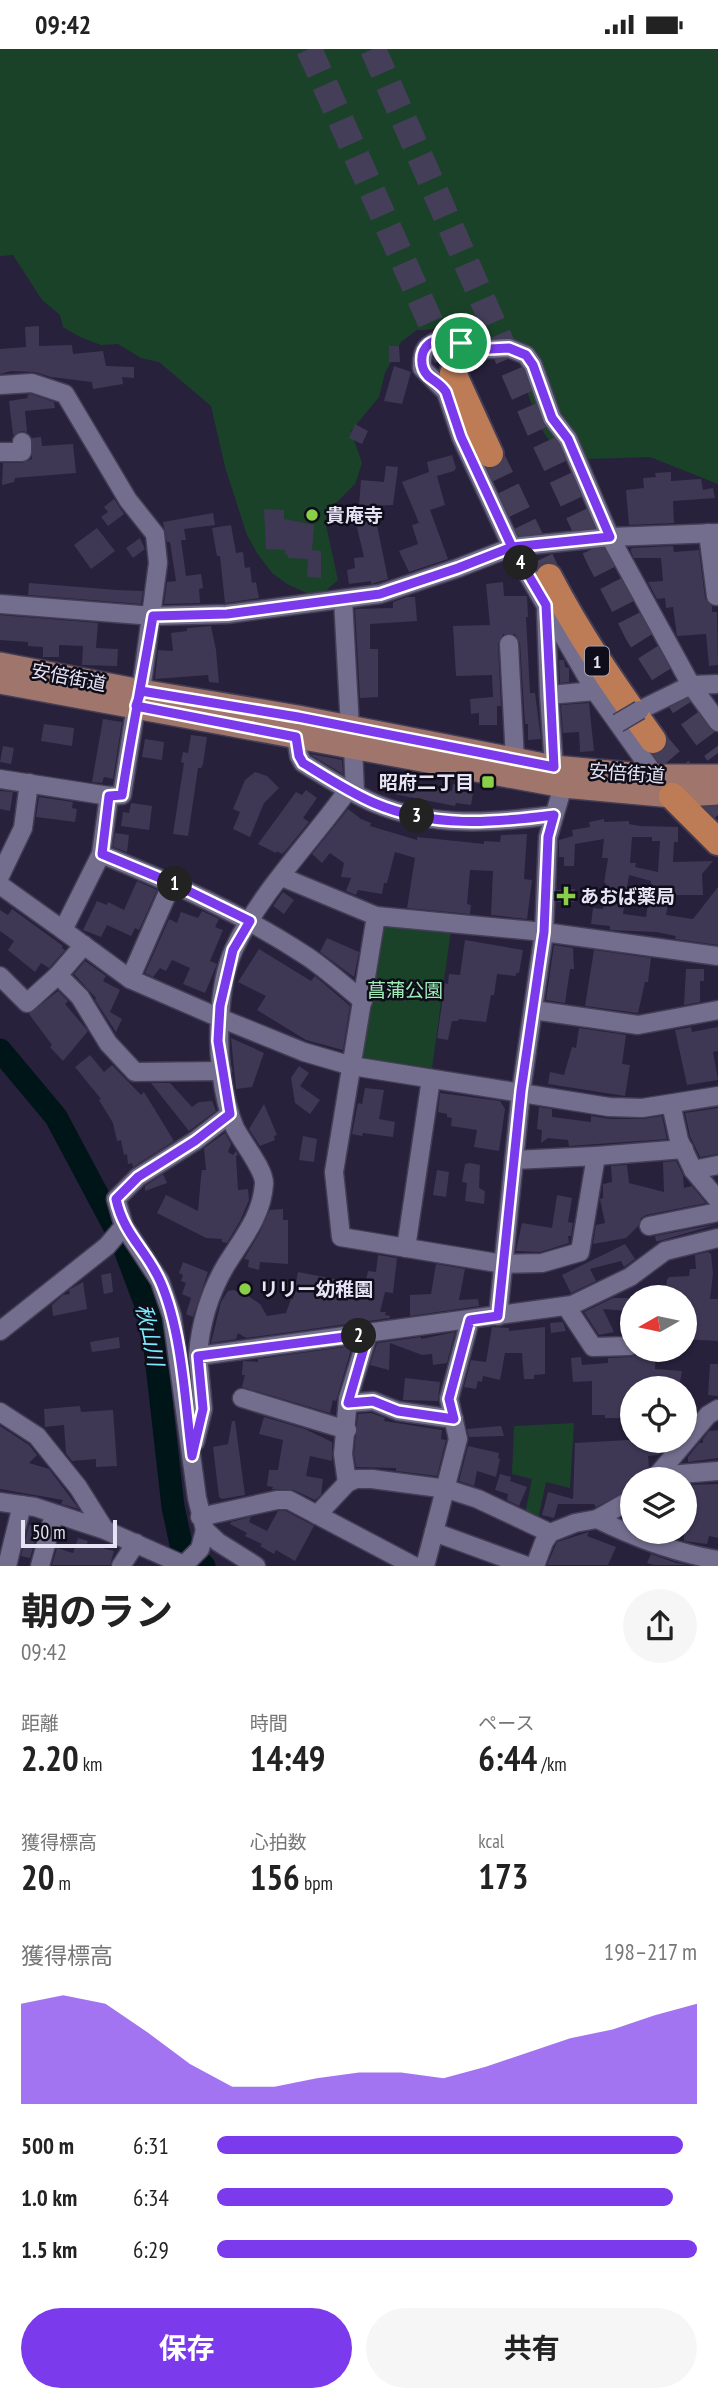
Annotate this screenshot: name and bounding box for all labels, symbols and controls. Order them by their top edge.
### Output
text: 09:42 [35,8,91,41]
pin [431,313,491,373]
icon: arrive [442,324,480,362]
place label: 貴庵寺 [326,503,383,527]
marker: 貴庵寺 [304,507,320,523]
pin: 4 [504,545,538,581]
text: 4 [516,550,525,574]
road number: 1 [585,647,609,675]
street label: 安倍街道 [29,658,109,696]
street label: 安倍街道 [588,758,666,788]
place label: 昭府二丁目 [379,770,474,794]
marker: 昭府二丁目 [480,774,496,790]
pin: 3 [400,799,434,833]
text: 3 [412,803,421,827]
pin: 1 [158,867,192,901]
text: 1 [170,871,179,895]
place label: あおば薬局 [580,884,675,908]
marker: あおば薬局 [558,888,574,904]
park label: 菖蒲公園 [367,978,443,1002]
place label: リリー幼稚園 [259,1277,373,1301]
marker: リリー幼稚園 [237,1281,253,1297]
north arrow [620,1285,696,1361]
map controls [620,1285,697,1544]
water label: 秋山川 [130,1301,170,1371]
pin: 2 [342,1319,376,1353]
text: 2 [354,1323,363,1347]
button: locate [620,1376,697,1453]
button: layers [620,1467,697,1544]
scale bar [21,1517,117,1548]
text: 50 m [32,1520,66,1544]
text: 朝のラン [21,1586,173,1635]
button: share [623,1589,697,1663]
text: 09:42 [21,1637,67,1666]
text: 距離 [21,1711,59,1735]
text: 時間 [250,1711,288,1735]
text: ペース [478,1711,534,1735]
text: 2.20 [21,1735,79,1781]
text: 14:49 [250,1735,325,1781]
text: 6:44 [478,1735,537,1781]
text: km [79,1752,102,1776]
text: /km [537,1752,567,1776]
text: kcal [478,1829,504,1853]
text: 獲得標高 [21,1830,97,1854]
text: 心拍数 [250,1830,307,1854]
text: 173 [478,1853,529,1899]
text: 20 [21,1854,54,1900]
text: 156 [250,1854,300,1900]
text: m [54,1871,71,1895]
text: bpm [300,1871,333,1895]
text: 198–217 m [604,1937,697,1966]
text: 獲得標高 [21,1941,113,1970]
text: 500 m [21,2131,74,2160]
text: 6:31 [133,2131,169,2160]
text: 1.0 km [21,2183,77,2212]
text: 6:34 [133,2183,169,2212]
text: 1.5 km [21,2235,77,2264]
text: 6:29 [133,2235,169,2264]
button: 保存 [21,2308,352,2388]
button: 共有 [366,2308,697,2388]

